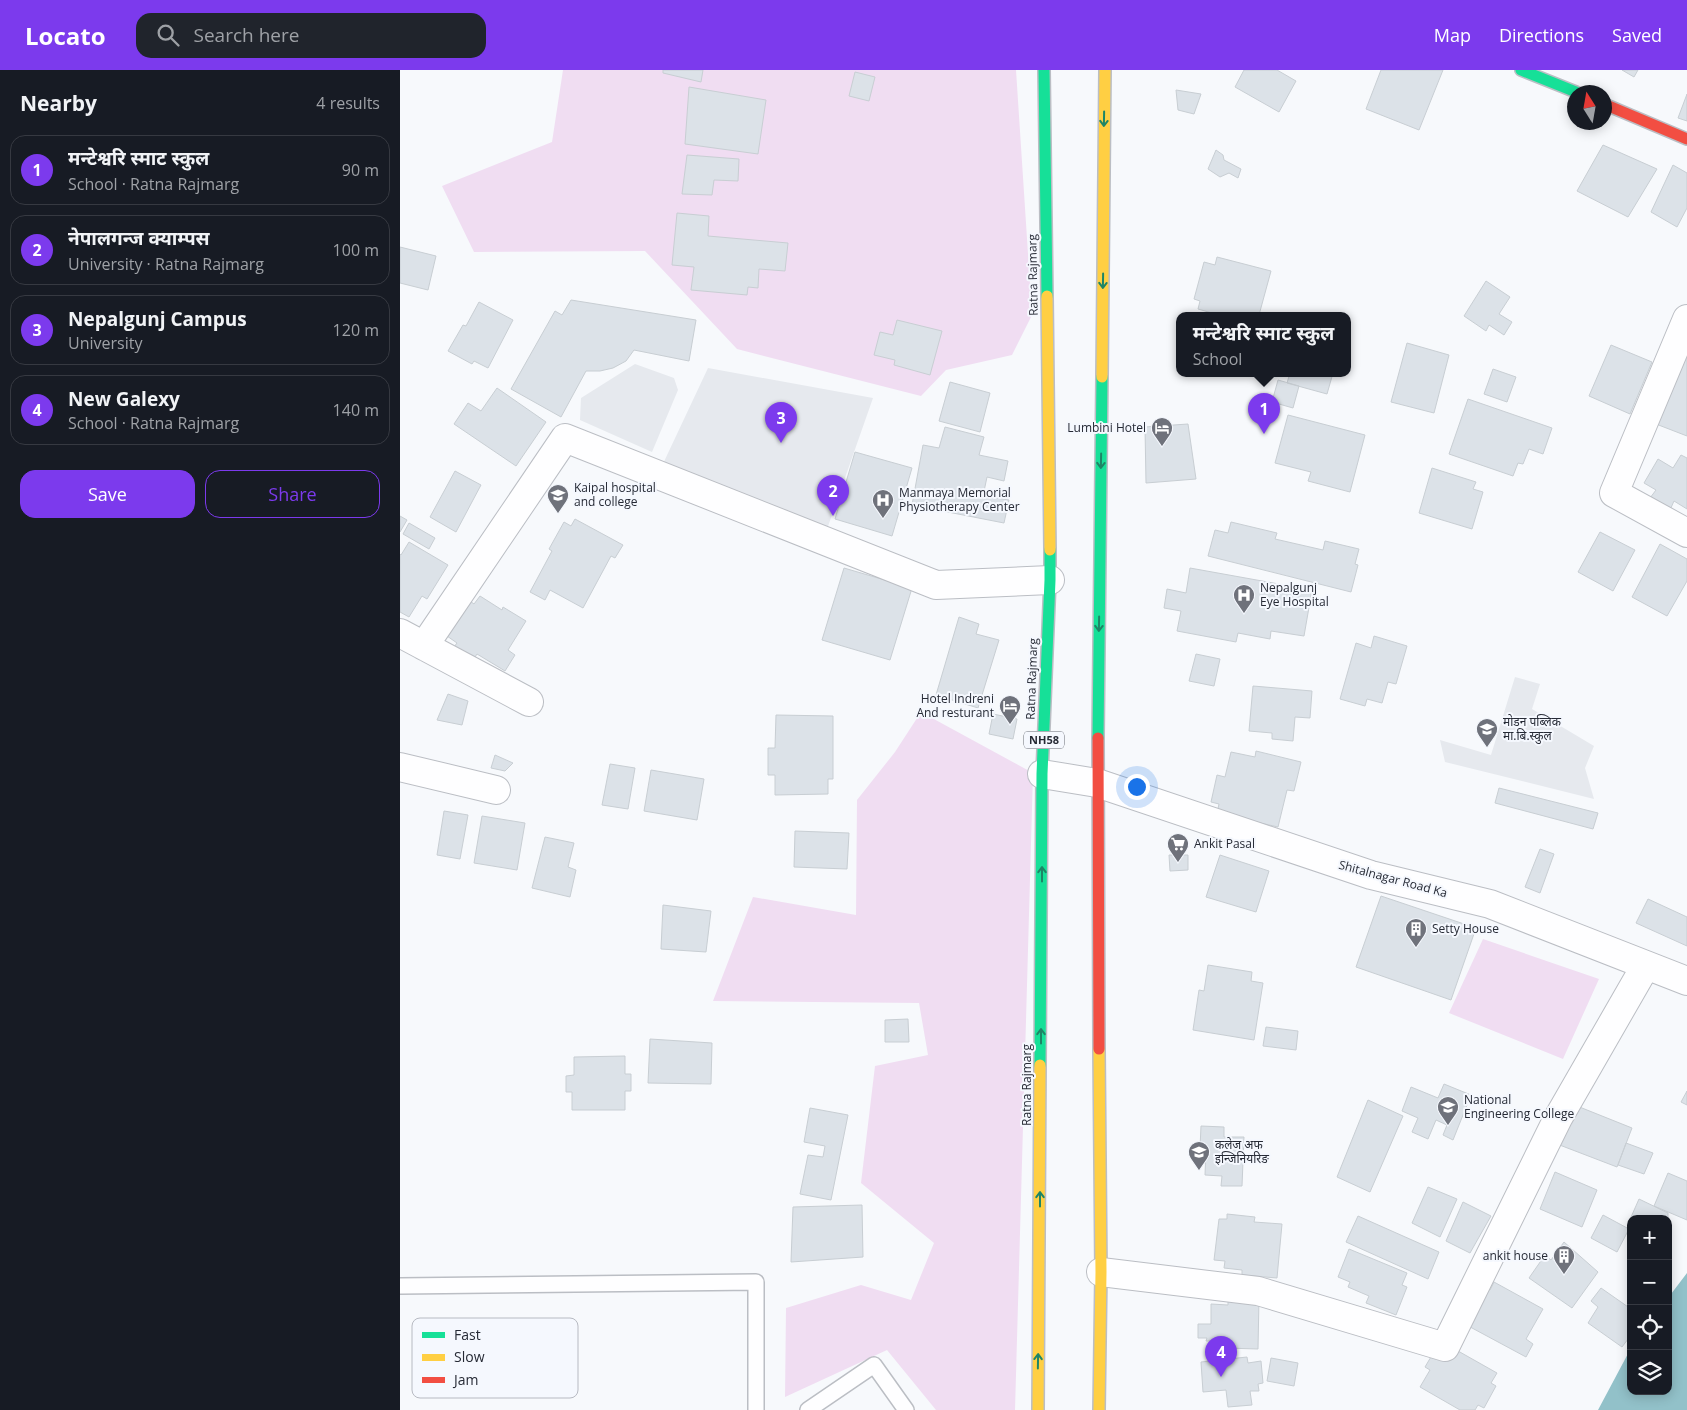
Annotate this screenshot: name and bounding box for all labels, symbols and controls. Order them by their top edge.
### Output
search box [136,13,486,58]
text: Locato [25,19,106,52]
icon: search [154,21,182,49]
text: Search here [194,22,299,48]
text: Map [1434,23,1471,47]
text: Directions [1499,23,1584,47]
text: Saved [1612,23,1662,47]
north arrow [1567,85,1612,130]
text: Nearby [20,89,97,117]
text: 4 results [316,92,380,114]
one-way arrow [1099,110,1109,126]
text: मन्टेश्वरि स्माट स्कुल [68,145,209,171]
text: 1 [32,159,42,181]
text: 90 m [342,159,379,181]
text: School · Ratna Rajmarg [68,173,239,195]
text: नेपालगन्ज क्याम्पस [68,225,210,251]
street label: Ratna Rajmarg [1023,233,1042,316]
text: 2 [32,239,42,261]
text: 100 m [333,239,379,261]
text: University · Ratna Rajmarg [68,253,264,275]
one-way arrow [1098,273,1107,289]
text: Nepalgunj Campus [68,306,247,332]
popup [1176,312,1351,377]
text: 3 [32,319,42,341]
text: 120 m [333,319,379,341]
text: मन्टेश्वरि स्माट स्कुल [1193,320,1334,346]
text: University [68,332,142,354]
text: School [1193,348,1242,370]
text: New Galexy [68,386,180,412]
pin: 1 [1248,393,1280,434]
text: 4 [32,399,42,421]
text: 140 m [333,399,379,421]
pin: 3 [765,402,797,443]
text: School · Ratna Rajmarg [68,412,239,434]
hotel icon: Lumbini Hotel [1150,416,1174,447]
place label: Lumbini Hotel [1067,419,1146,436]
one-way arrow [1096,452,1106,469]
button: Save [20,470,195,518]
button: Share [205,470,380,518]
pin: 2 [817,475,849,516]
place label: Kaipal hospital and college [574,479,656,510]
school or university icon: Kaipal hospital and college [546,483,570,514]
place label: Manmaya Memorial Physiotherapy Center [899,484,1020,515]
hospital icon: Manmaya Memorial Physiotherapy Center [871,488,895,519]
place label: Nepalgunj Eye Hospital [1260,579,1329,610]
hospital icon: Nepalgunj Eye Hospital [1232,583,1256,614]
one-way arrow [1094,615,1104,631]
street label: Ratna Rajmarg [1022,637,1041,720]
place label: Hotel Indreni And resturant [916,690,994,721]
hotel icon: Hotel Indreni And resturant [998,694,1022,725]
place label: माेडन पब्लिक मा.बि.स्कुल [1503,713,1562,744]
school or university icon: माेडन पब्लिक मा.बि.स्कुल [1475,717,1499,748]
road number: NH58 [1024,732,1064,748]
your location [1124,774,1150,800]
supermarket icon: Ankit Pasal [1166,832,1190,863]
place label: Ankit Pasal [1194,835,1255,852]
street label: Shitalnagar Road Ka [1337,856,1449,901]
one-way arrow [1037,866,1047,882]
building icon: Setty House [1404,917,1428,948]
place label: Setty House [1432,920,1499,937]
one-way arrow [1036,1029,1046,1045]
street label: Ratna Rajmarg [1018,1044,1035,1126]
place label: National Engineering College [1464,1091,1574,1122]
school or university icon: National Engineering College [1436,1095,1460,1126]
place label: कलेज अफ इन्जिनियरिङ [1215,1136,1269,1167]
school or university icon: कलेज अफ इन्जिनियरिङ [1187,1140,1211,1171]
one-way arrow [1035,1191,1045,1208]
map controls [1627,1215,1672,1395]
button: + [1627,1215,1672,1260]
building icon: ankit house [1552,1244,1576,1275]
place label: ankit house [1483,1247,1548,1264]
button: − [1627,1260,1672,1305]
button: locate [1627,1305,1672,1350]
legend [412,1318,578,1398]
text: Fast [454,1325,481,1344]
pin: 4 [1205,1336,1237,1377]
text: Slow [454,1347,485,1366]
button: layers [1627,1350,1672,1395]
one-way arrow [1034,1354,1043,1370]
text: Jam [452,1370,479,1389]

